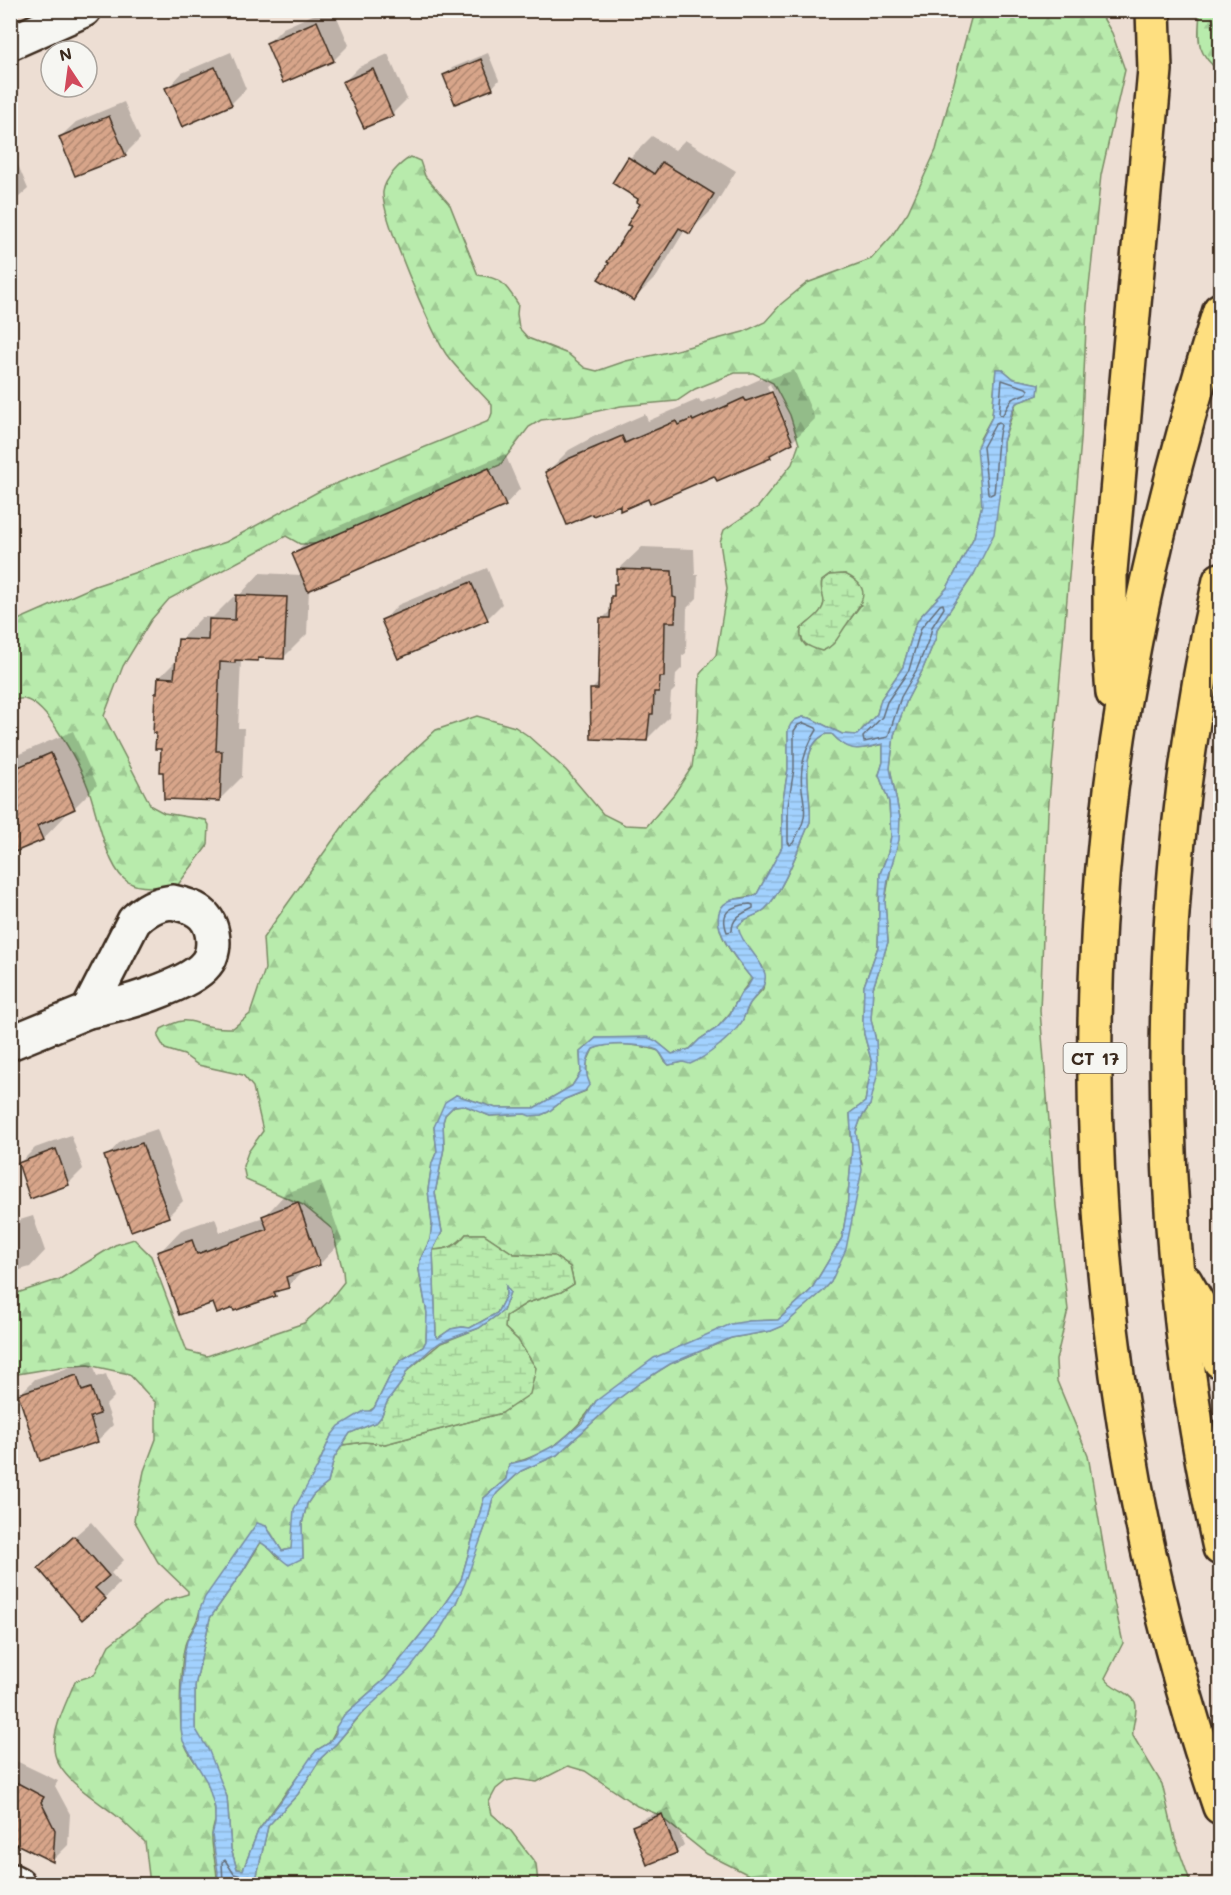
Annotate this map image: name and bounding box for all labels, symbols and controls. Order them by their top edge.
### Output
north arrow [39,39,99,99]
text: N [57,42,74,65]
road number: CT 17 [1064,1043,1126,1073]

